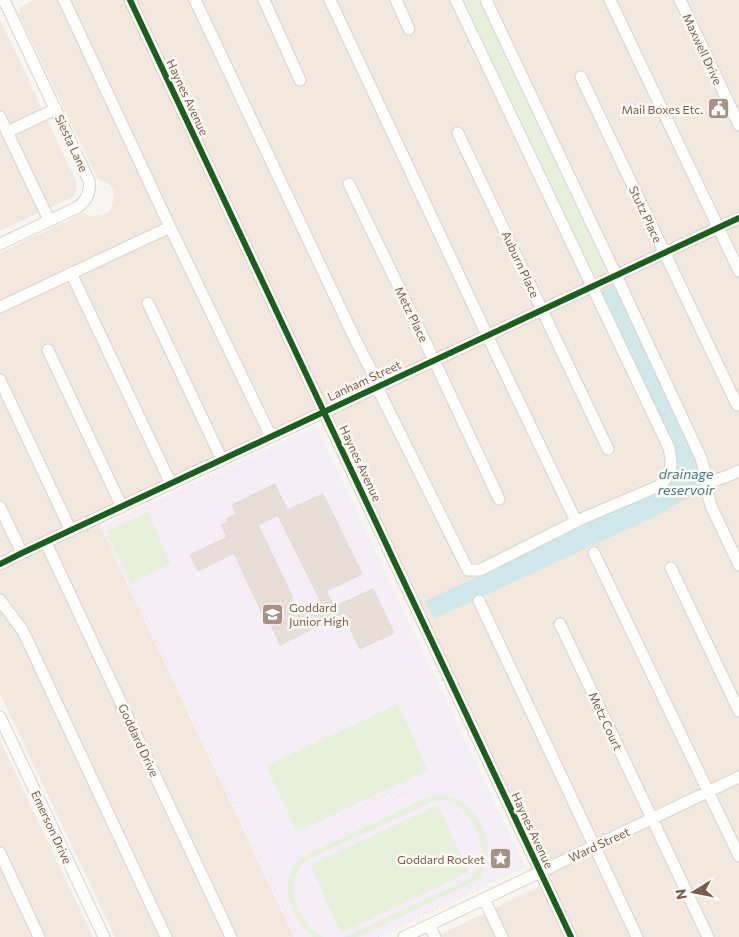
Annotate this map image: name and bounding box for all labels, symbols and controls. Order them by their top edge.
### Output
street label: Maxwell Drive [680,11,726,87]
street label: Haynes Avenue [164,57,212,137]
public building icon: Mail Boxes Etc. [707,97,731,121]
place label: Mail Boxes Etc. [621,102,703,116]
street label: Siesta Lane [53,112,91,174]
street label: Stutz Place [627,183,665,245]
street label: Auburn Place [499,229,543,299]
street label: Metz Place [393,284,431,344]
street label: Lanham Street [325,357,403,403]
street label: Haynes Avenue [337,423,385,503]
water label: drainage reservoir [658,465,715,498]
place label: Goddard Junior High [289,600,349,629]
school or university icon: Goddard Junior High [261,602,285,626]
street label: Metz Court [586,690,626,752]
street label: Goddard Drive [116,701,162,779]
street label: Emerson Drive [29,788,75,866]
street label: Haynes Avenue [509,790,557,870]
street label: Ward Street [566,824,632,864]
place icon: Goddard Rocket [489,847,513,871]
place label: Goddard Rocket [397,852,485,866]
north arrow [669,867,719,917]
text: N [671,888,690,901]

